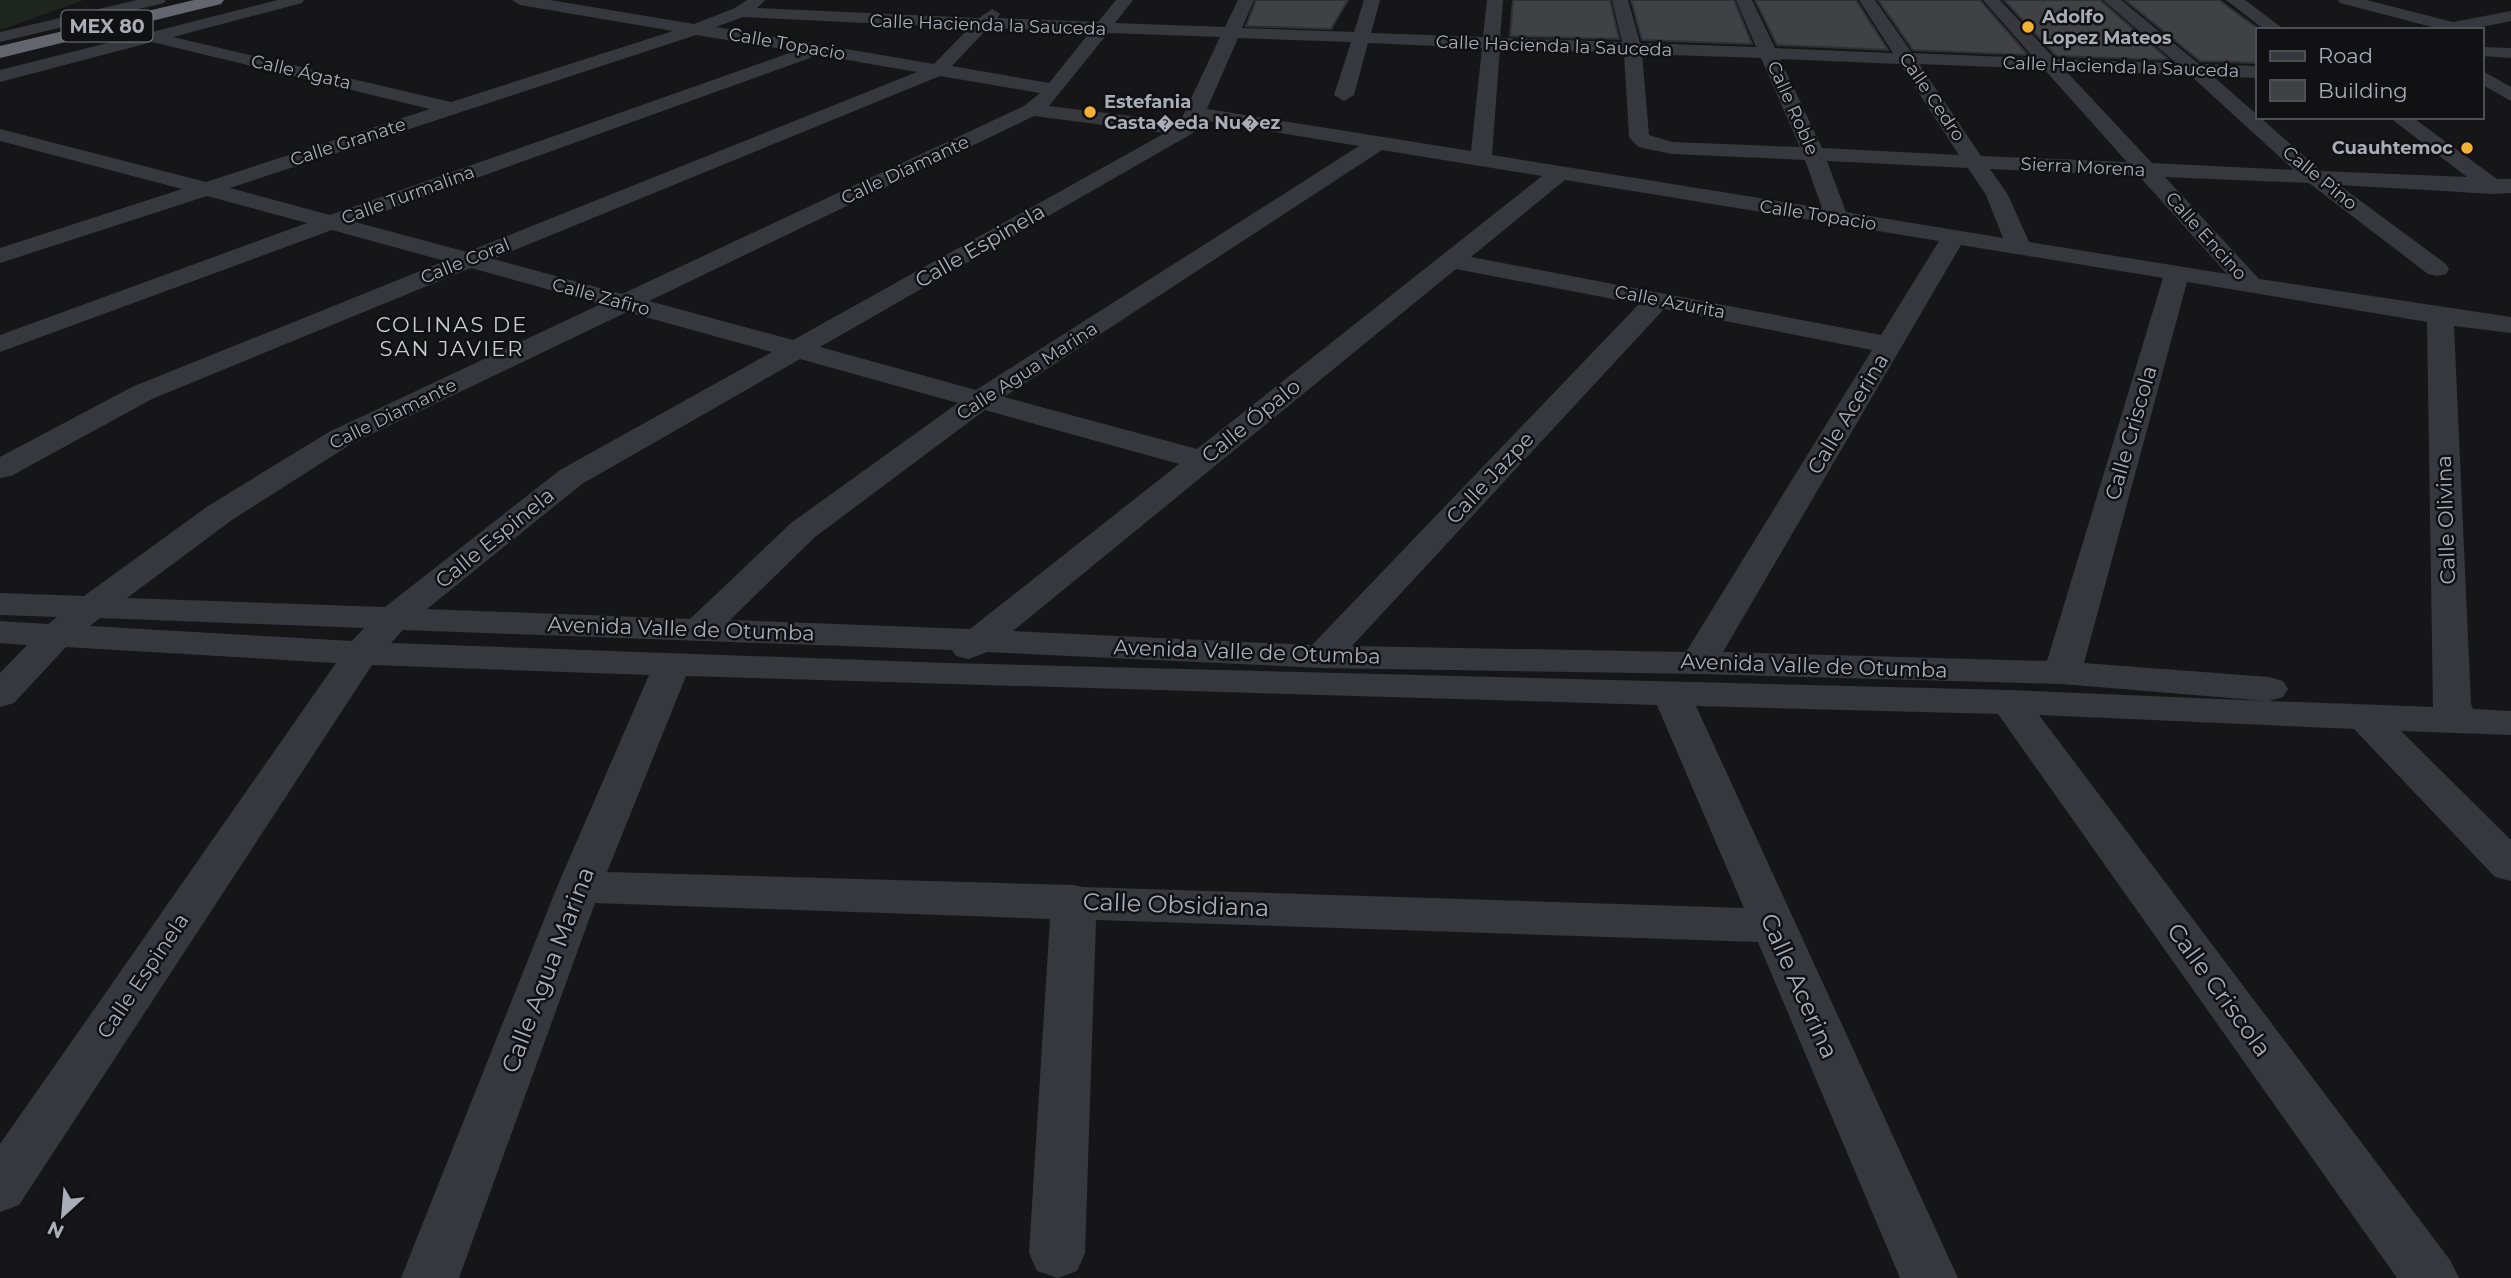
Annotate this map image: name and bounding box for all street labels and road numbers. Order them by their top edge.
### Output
road number: MEX 80 [62,10,152,42]
street label: Calle Hacienda la Sauceda [869,10,1107,40]
street label: Calle Topacio [727,23,847,65]
street label: Calle Hacienda la Sauceda [1435,31,1673,61]
street label: Calle Cedro [1894,48,1970,146]
street label: Calle Ágata [249,50,353,94]
street label: Calle Hacienda la Sauceda [2002,52,2240,82]
street label: Calle Roble [1762,58,1824,159]
street label: Calle Granate [287,113,409,171]
street label: Calle Diamante [838,131,973,209]
street label: Calle Pino [2278,141,2362,215]
street label: Sierra Morena [2020,153,2146,181]
street label: Calle Turmalina [338,161,478,229]
street label: Calle Encino [2161,187,2251,285]
street label: Calle Topacio [1758,195,1878,235]
street label: Calle Espinela [910,198,1049,293]
street label: Calle Coral [417,233,513,289]
street label: Calle Zafiro [550,273,652,321]
street label: Calle Azurita [1613,281,1727,323]
street label: Calle Agua Marina [952,317,1102,425]
street label: Calle Acerina [1802,349,1893,479]
street label: Calle Criscola [2099,363,2162,503]
street label: Calle Ópalo [1196,373,1305,468]
street label: Calle Diamante [326,374,460,454]
street label: Calle Jazpe [1441,426,1539,529]
street label: Calle Olivina [2431,455,2460,585]
street label: Calle Espinela [430,482,559,593]
street label: Avenida Valle de Otumba [547,611,815,646]
street label: Avenida Valle de Otumba [1113,634,1381,669]
street label: Avenida Valle de Otumba [1680,648,1948,683]
street label: Calle Agua Marina [495,863,600,1077]
street label: Calle Obsidiana [1082,887,1270,922]
street label: Calle Espinela [92,908,194,1043]
street label: Calle Acerina [1755,909,1844,1063]
street label: Calle Criscola [2161,917,2278,1062]

